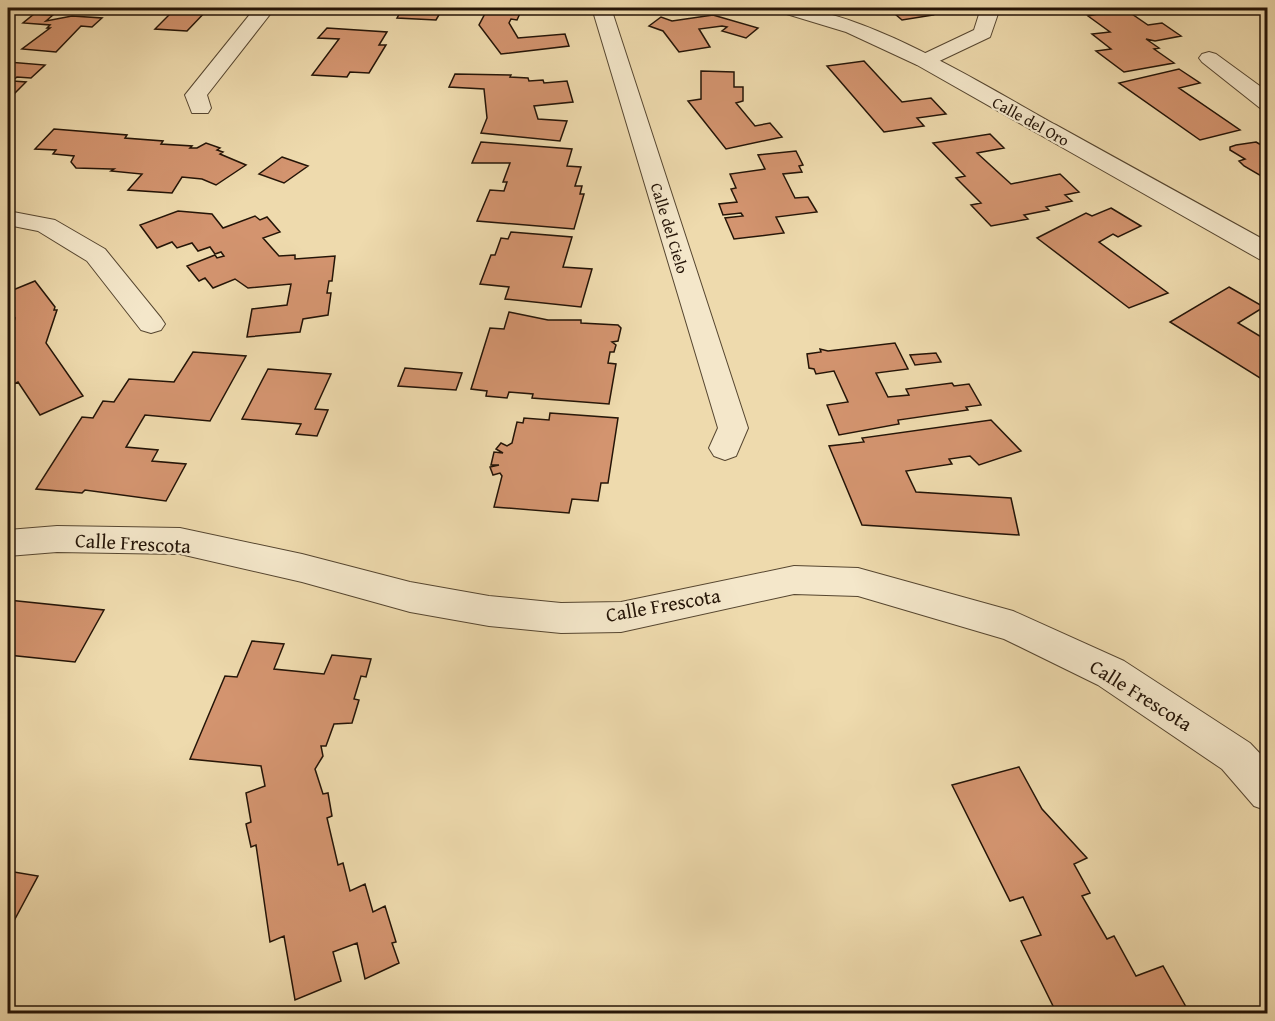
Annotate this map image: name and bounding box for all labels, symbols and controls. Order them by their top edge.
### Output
street label: Calle del Oro [988,90,1074,152]
street label: Calle del Cielo [645,180,695,276]
street label: Calle Frescota [74,525,192,560]
street label: Calle Frescota [603,580,723,629]
street label: Calle Frescota [1084,652,1199,738]

